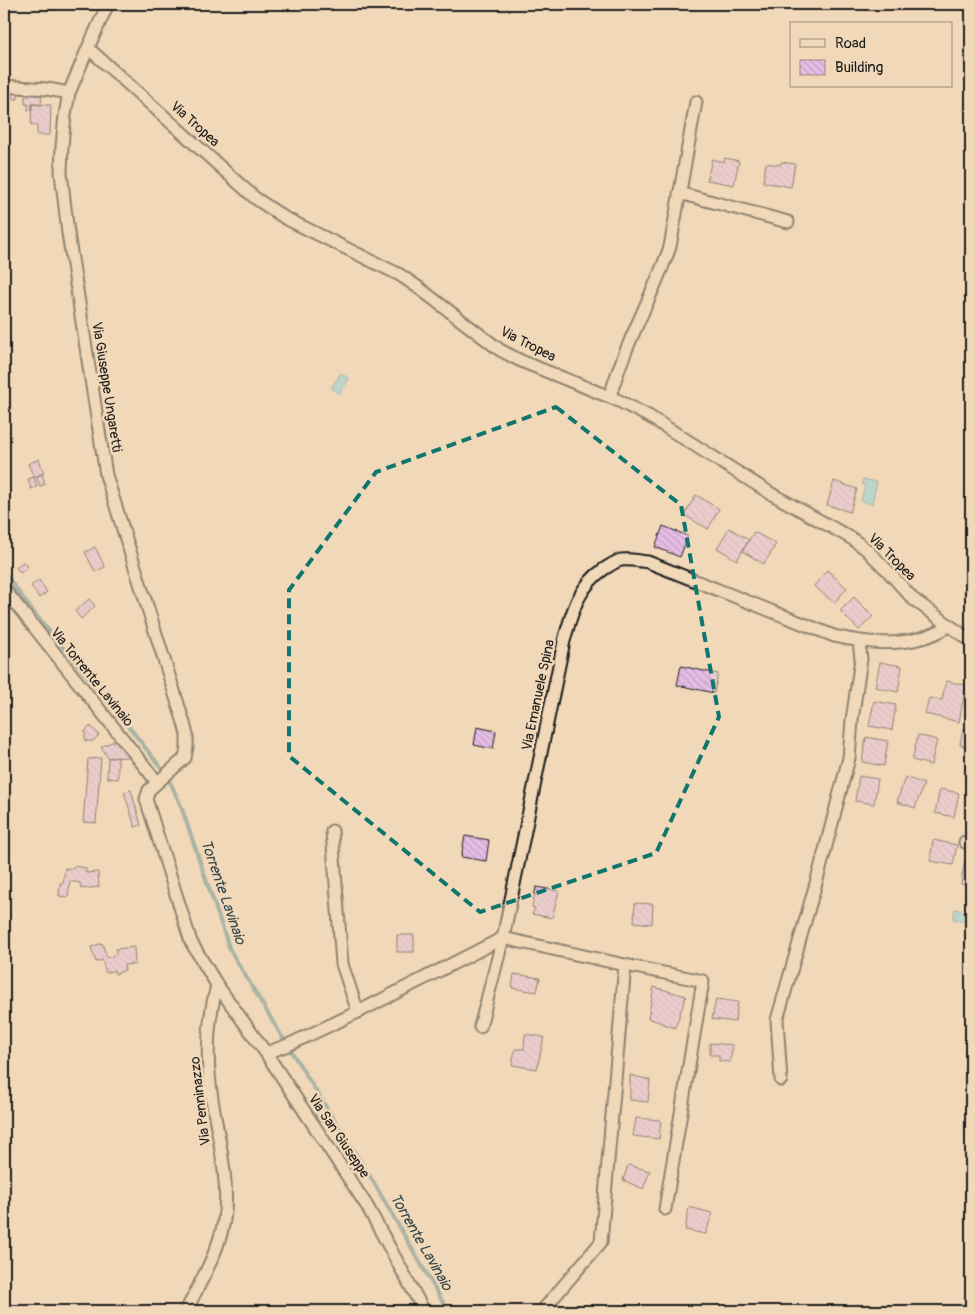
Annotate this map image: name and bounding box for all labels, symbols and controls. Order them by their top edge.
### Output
legend [790,22,952,88]
text: Road [835,34,866,53]
text: Building [835,58,883,77]
street label: Via Tropea [167,98,223,150]
street label: Via Giuseppe Ungaretti [88,321,126,454]
street label: Via Tropea [497,323,559,365]
street label: Via Tropea [865,530,919,584]
street label: Via Torrente Lavinaio [47,624,137,730]
street label: Via Emanuele Spina [518,638,558,752]
water label: Torrente Lavinaio [196,837,250,948]
street label: Via Penninazzo [186,1055,214,1146]
street label: Via San Giuseppe [305,1091,373,1181]
water label: Torrente Lavinaio [385,1190,457,1295]

